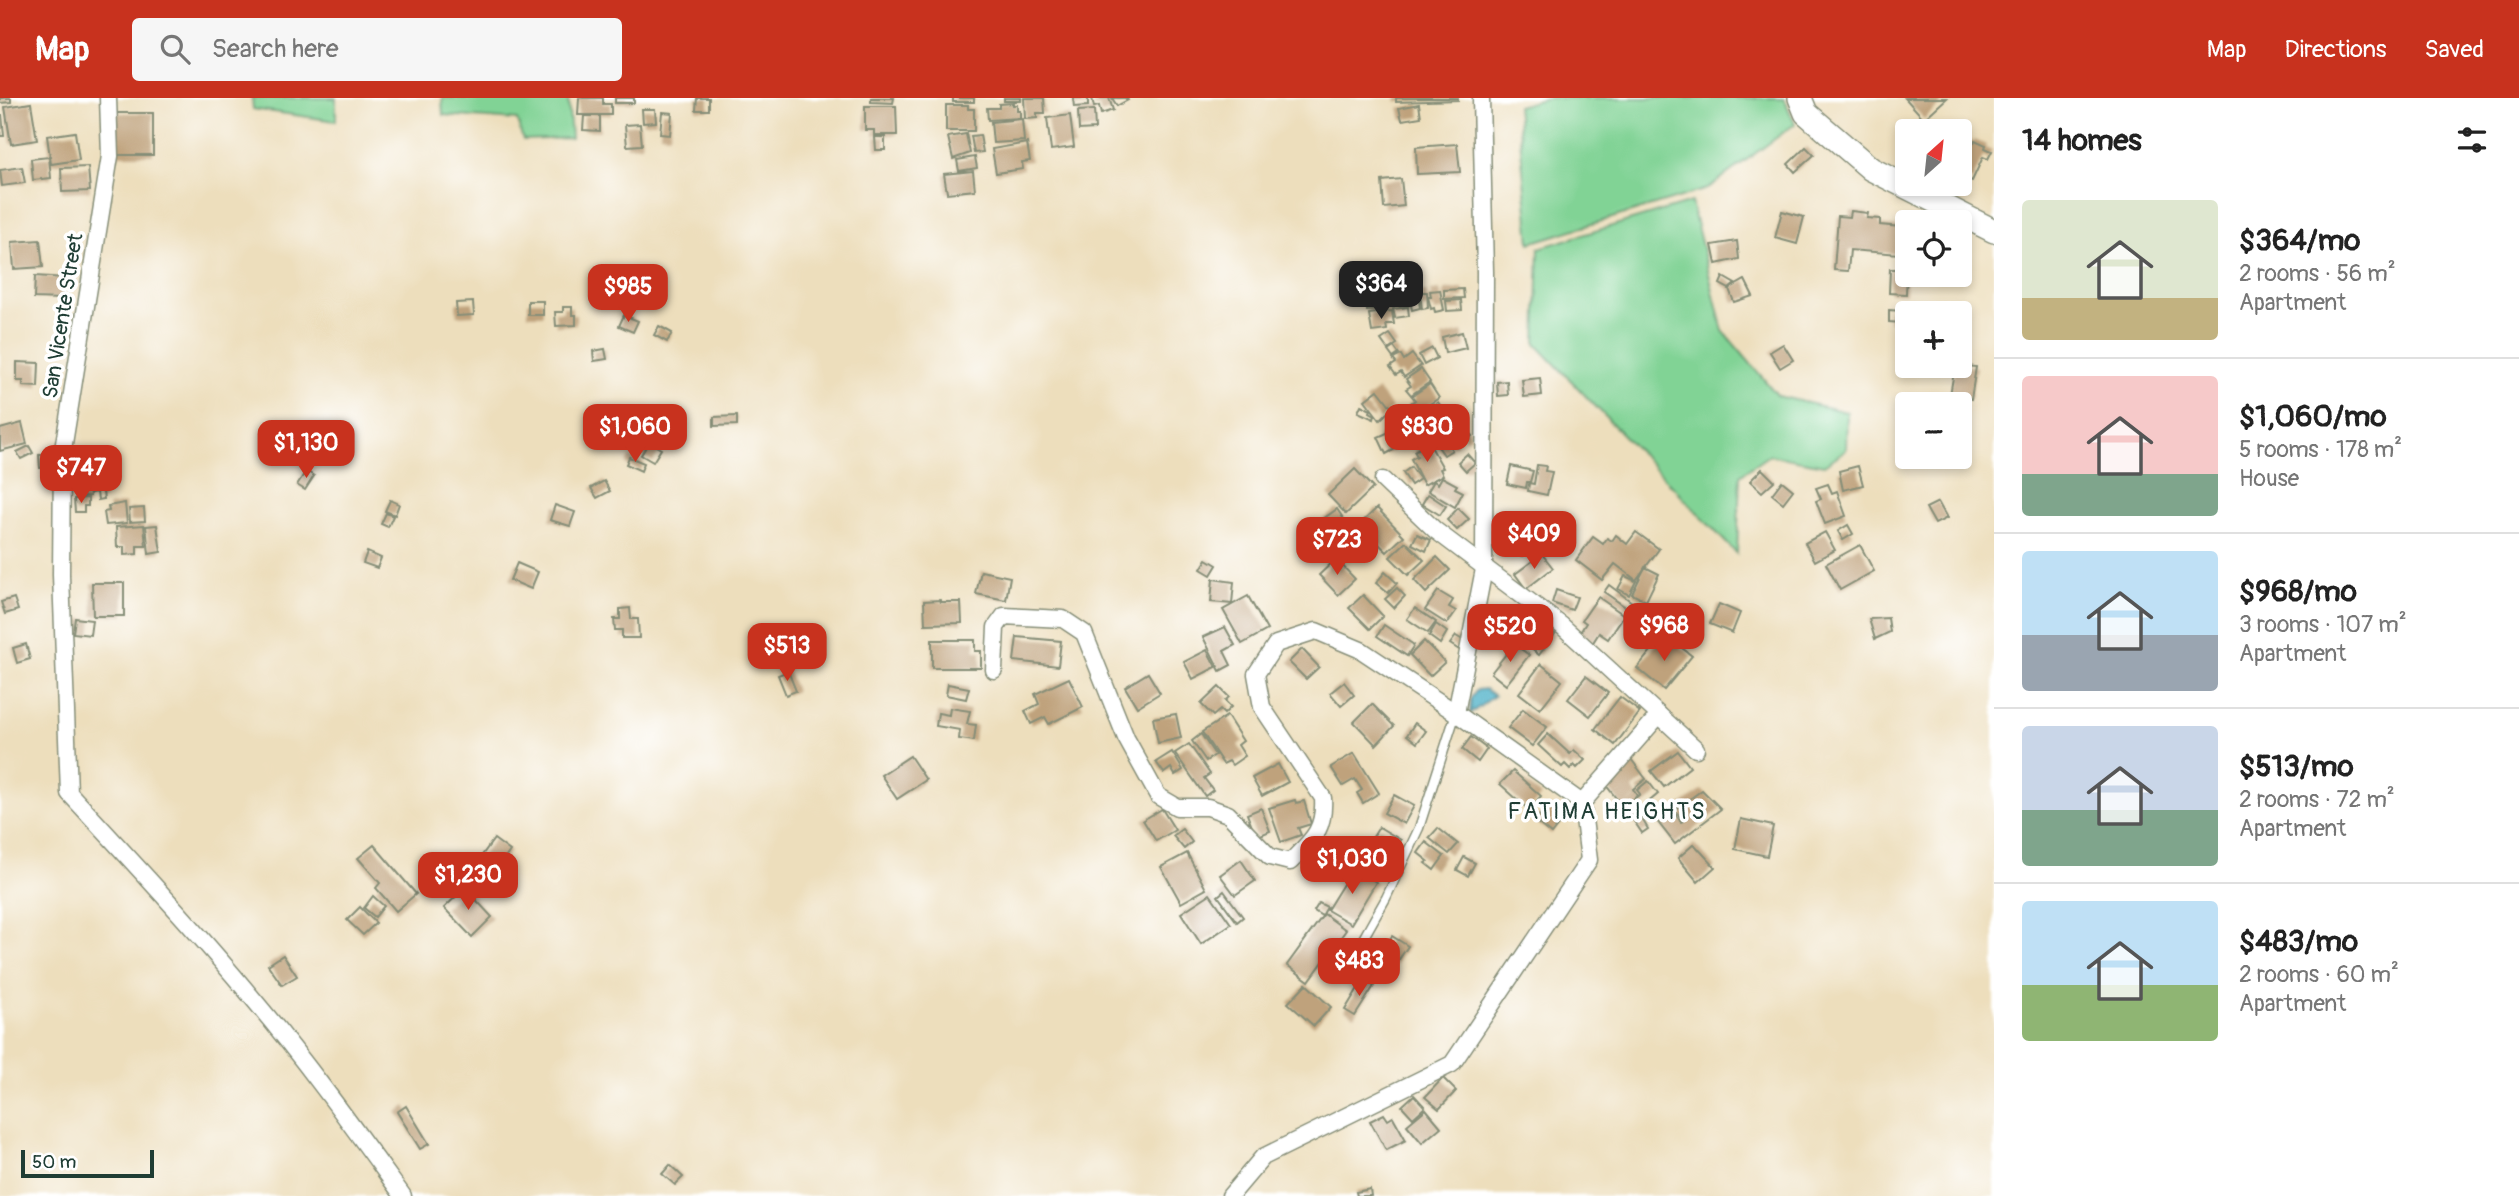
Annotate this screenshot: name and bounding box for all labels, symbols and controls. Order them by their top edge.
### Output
search box [132,18,622,81]
text: Map [35,29,90,70]
icon: search [156,30,194,68]
text: Search here [212,33,339,65]
text: Map [2207,35,2247,64]
text: Directions [2285,35,2386,64]
text: Saved [2424,35,2484,64]
north arrow [1895,119,1972,196]
map controls [1895,119,1972,469]
icon: filters [2453,121,2491,159]
text: 14 homes [2022,122,2142,159]
button: locate [1895,210,1972,287]
text: $364/mo [2239,222,2360,259]
icon: home [2078,228,2162,312]
street label: San Vicente Street [37,231,89,400]
text: 2 rooms · 56 m² [2239,259,2396,288]
pin: $364 [1340,262,1422,321]
pin: $985 [587,264,669,324]
text: $364 [1355,269,1407,298]
text: $985 [604,272,652,301]
text: Apartment [2239,288,2346,317]
button: + [1895,301,1972,378]
button: − [1895,392,1972,469]
text: $1,060/mo [2239,398,2387,435]
pin: $1,060 [578,404,692,464]
pin: $830 [1386,404,1468,464]
icon: home [2078,404,2162,488]
text: $1,060 [599,412,671,441]
text: $830 [1401,412,1453,441]
pin: $1,130 [249,420,363,480]
text: $1,130 [274,428,338,457]
text: 5 rooms · 178 m² [2239,435,2402,464]
pin: $747 [40,446,122,505]
text: $747 [56,453,106,482]
text: House [2239,464,2299,493]
pin: $409 [1493,512,1575,571]
pin: $723 [1296,518,1378,577]
text: $409 [1507,519,1561,548]
text: $723 [1312,525,1362,554]
text: $968/mo [2239,573,2357,610]
icon: home [2078,579,2162,663]
pin: $968 [1623,603,1705,663]
pin: $520 [1469,604,1551,664]
text: 3 rooms · 107 m² [2239,610,2407,639]
text: $968 [1639,611,1689,640]
text: $520 [1483,612,1537,641]
pin: $513 [746,624,828,683]
text: $513 [764,631,810,660]
text: Apartment [2239,639,2346,668]
text: $513/mo [2239,748,2354,785]
icon: home [2078,754,2162,838]
text: 2 rooms · 72 m² [2239,785,2395,814]
district label: FATIMA HEIGHTS [1507,797,1707,826]
text: Apartment [2239,814,2346,843]
pin: $1,030 [1295,836,1409,896]
text: $1,030 [1316,844,1388,873]
pin: $1,230 [411,852,525,912]
text: $1,230 [434,860,502,889]
text: $483/mo [2239,923,2358,960]
icon: home [2078,929,2162,1013]
pin: $483 [1318,939,1400,998]
text: $483 [1334,946,1384,975]
text: 2 rooms · 60 m² [2239,960,2399,989]
text: Apartment [2239,989,2346,1018]
scale bar [21,1147,154,1179]
text: 50 m [32,1150,76,1174]

